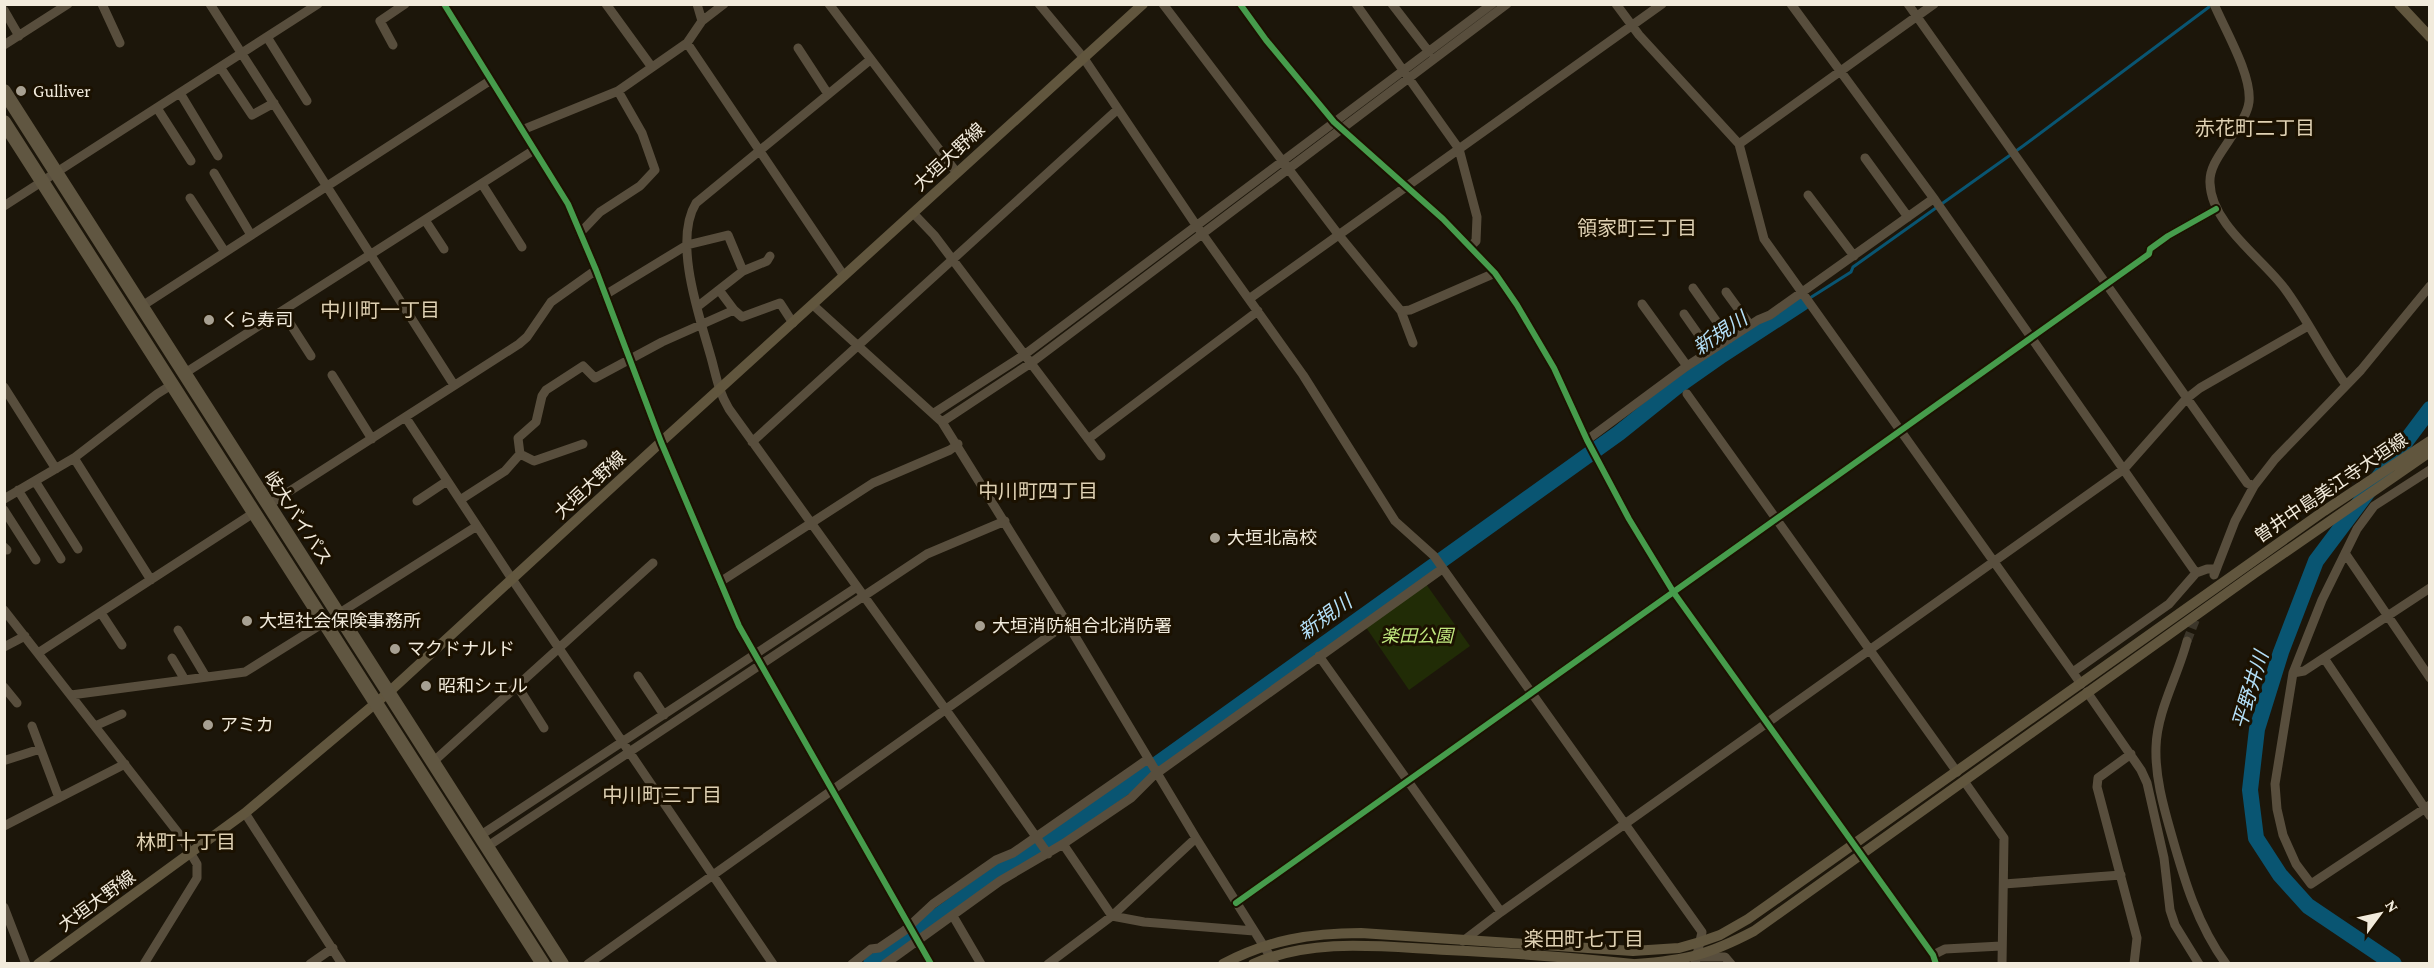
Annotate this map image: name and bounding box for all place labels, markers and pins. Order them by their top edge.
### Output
place label: Gulliver [33,81,91,101]
marker: Gulliver [14,84,28,98]
place label: くら寿司 [221,310,293,330]
marker: くら寿司 [202,313,216,327]
place label: 大垣北高校 [1227,528,1317,548]
marker: 大垣北高校 [1208,531,1222,545]
place label: 大垣社会保険事務所 [259,611,421,631]
marker: 大垣社会保険事務所 [240,614,254,628]
place label: 大垣消防組合北消防署 [992,616,1172,636]
marker: 大垣消防組合北消防署 [973,619,987,633]
place label: マクドナルド [407,639,515,659]
marker: マクドナルド [388,642,402,656]
place label: 昭和シェル [438,676,528,696]
marker: 昭和シェル [419,679,433,693]
place label: アミカ [220,715,274,735]
marker: アミカ [201,718,215,732]

